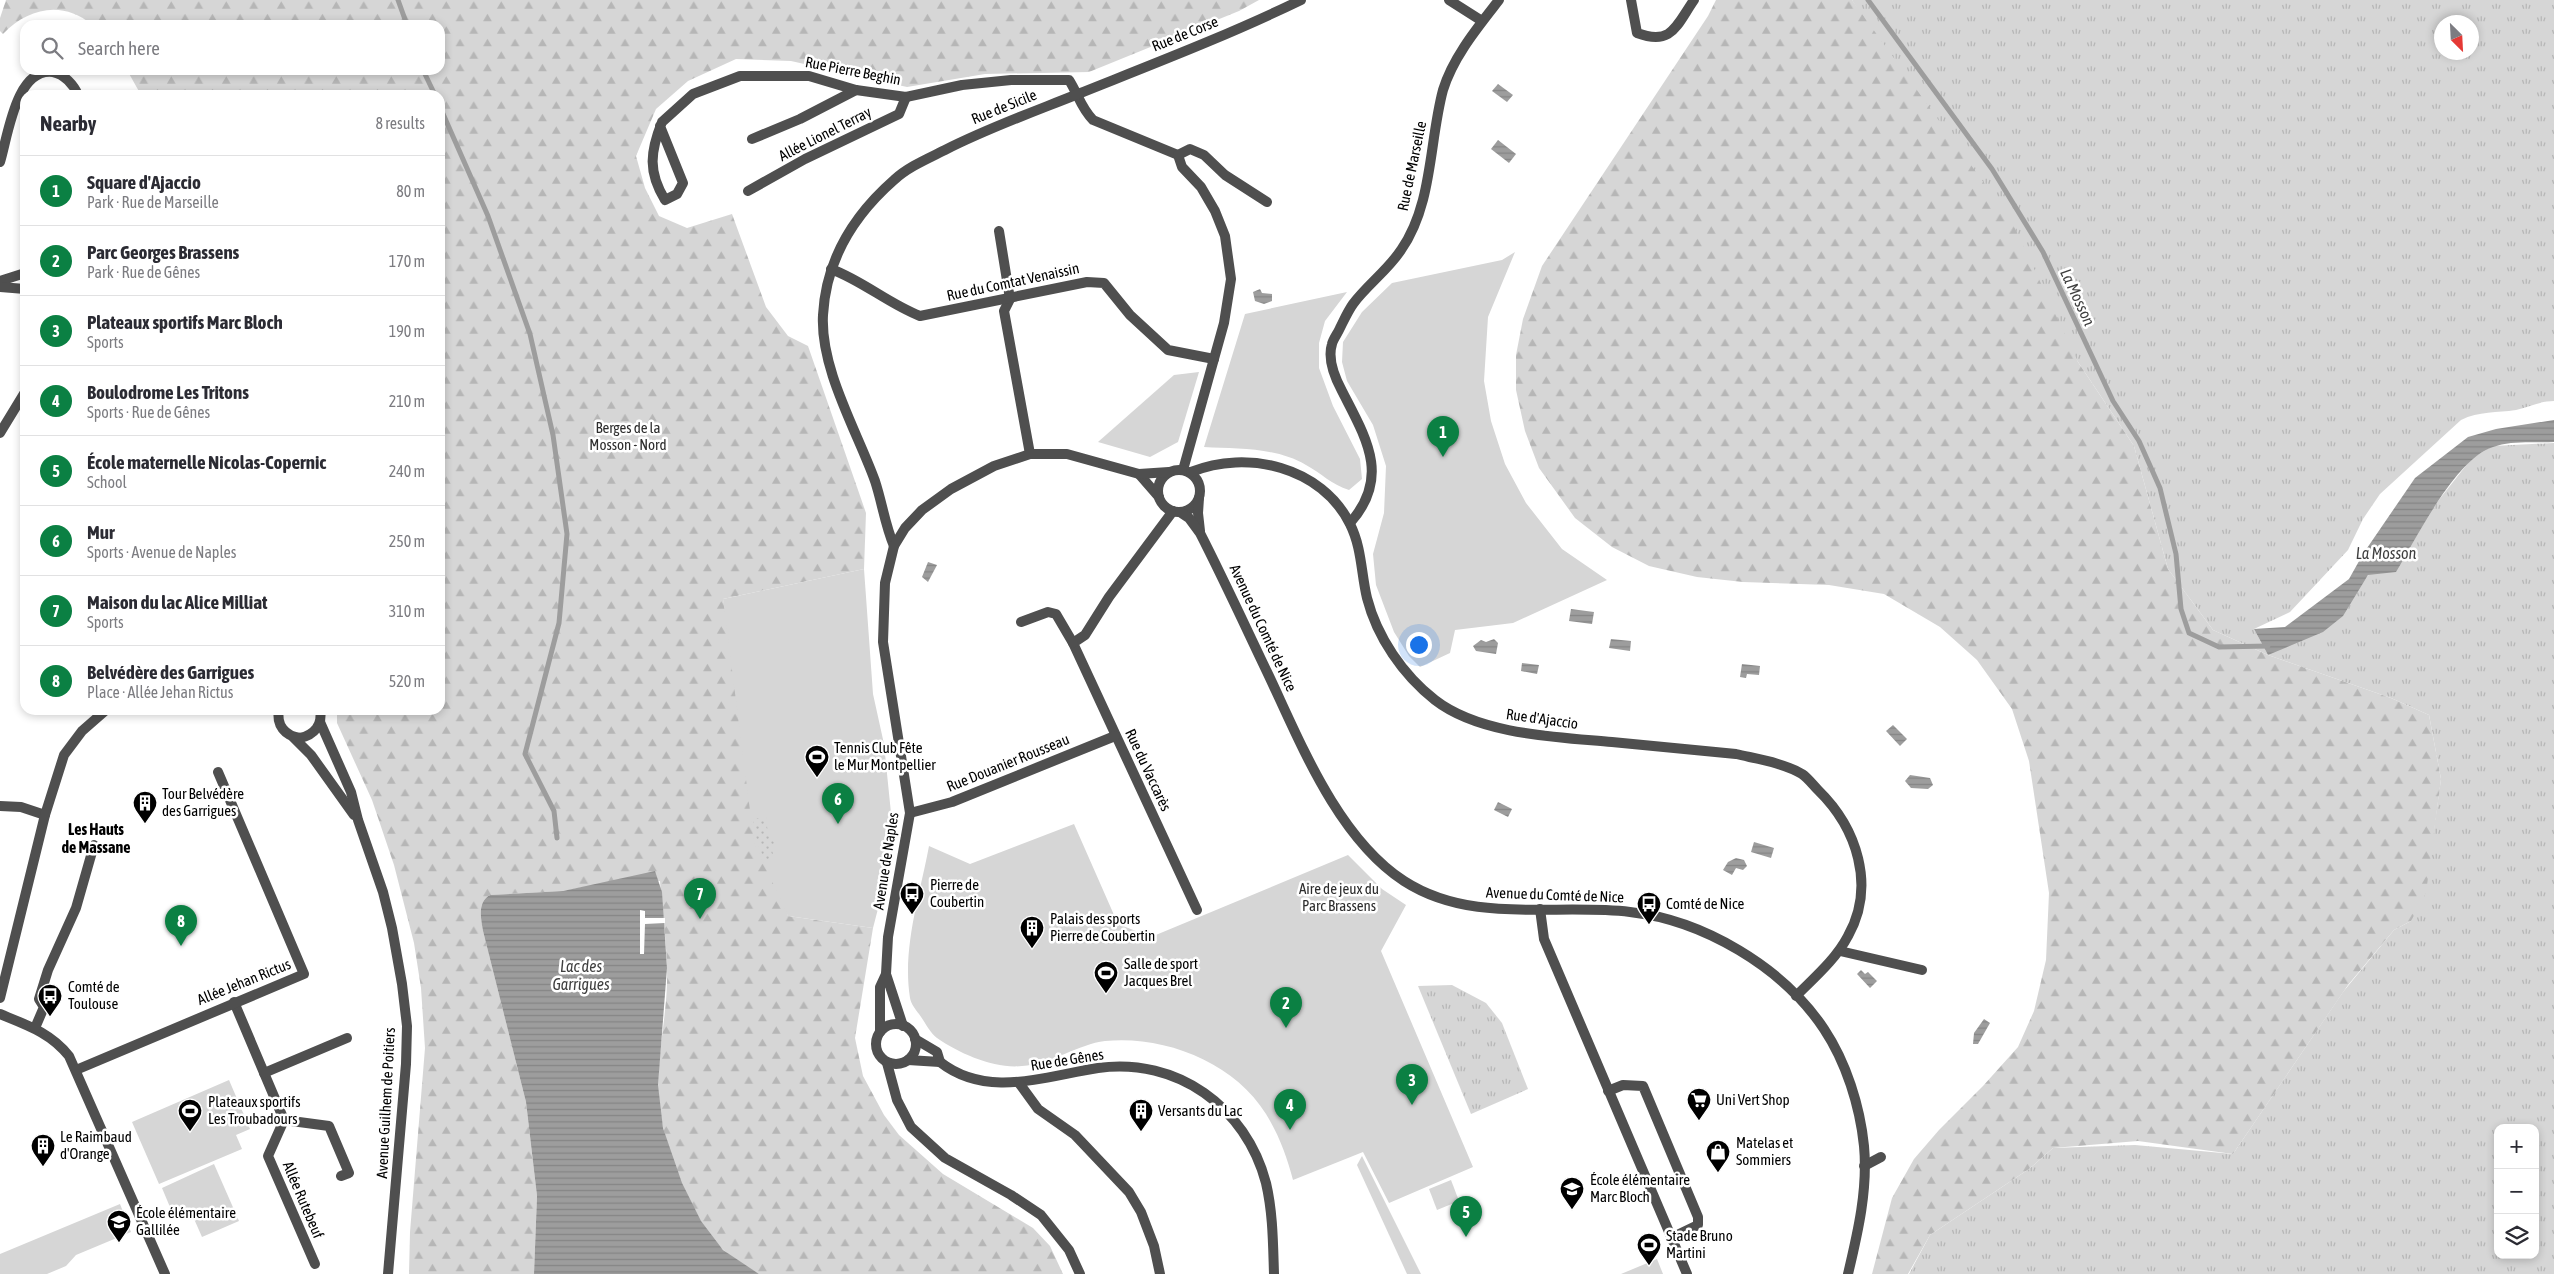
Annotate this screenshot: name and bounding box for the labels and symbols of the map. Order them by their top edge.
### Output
street label: Rue de Corse [1149,12,1221,55]
north arrow [2434,15,2479,60]
street label: Rue Pierre Beghin [804,53,902,88]
street label: Rue de Sicile [969,86,1039,127]
street label: Allée Lionel Terray [776,103,874,164]
street label: Rue de Marseille [1394,119,1429,212]
street label: Rue du Comtat Venaissin [945,259,1081,304]
water label: La Mosson [2057,266,2099,329]
pin: 1 [1427,416,1459,457]
park label: Berges de la Mosson - Nord [589,419,667,453]
water label: La Mosson [2356,544,2417,562]
street label: Avenue du Comté de Nice [1227,562,1300,694]
your location [1406,632,1432,658]
street label: Rue d'Ajaccio [1505,705,1579,732]
street label: Rue du Vaccarès [1122,726,1175,813]
street label: Rue Douanier Rousseau [944,730,1072,795]
place label: Tennis Club Fête le Mur Montpellier [834,739,936,773]
sports icon: Tennis Club Fête le Mur Montpellier [804,744,830,778]
pin: 6 [822,783,854,824]
place label: Tour Belvédère des Garrigues [162,785,244,819]
building icon: Tour Belvédère des Garrigues [132,790,158,824]
street label: Avenue de Naples [869,811,902,911]
district label: Les Hauts de Massane [62,820,130,856]
place label: Pierre de Coubertin [930,876,984,910]
pin: 7 [684,878,716,919]
park label: Aire de jeux du Parc Brassens [1299,880,1379,914]
bus stop icon: Pierre de Coubertin [899,881,925,915]
street label: Avenue du Comté de Nice [1486,884,1625,905]
bus stop icon: Comté de Nice [1636,891,1662,925]
place label: Comté de Nice [1666,895,1744,912]
pin: 8 [165,905,197,946]
place label: Palais des sports Pierre de Coubertin [1050,910,1155,944]
building icon: Palais des sports Pierre de Coubertin [1019,915,1045,949]
street label: Allée Jehan Rictus [195,955,293,1008]
place label: Salle de sport Jacques Brel [1124,955,1198,989]
water label: Lac des Garrigues [552,957,610,994]
sports icon: Salle de sport Jacques Brel [1093,960,1119,994]
place label: Comté de Toulouse [68,978,120,1012]
bus stop icon: Comté de Toulouse [37,983,63,1017]
pin: 2 [1270,987,1302,1028]
street label: Avenue Guilhem de Poitiers [373,1027,398,1179]
street label: Rue de Gênes [1029,1045,1105,1074]
pin: 3 [1396,1064,1428,1105]
supermarket icon: Uni Vert Shop [1686,1087,1712,1121]
pin: 4 [1274,1089,1306,1130]
place label: Uni Vert Shop [1716,1091,1790,1108]
place label: Plateaux sportifs Les Troubadours [208,1093,301,1127]
sports icon: Plateaux sportifs Les Troubadours [177,1098,203,1132]
building icon: Versants du Lac [1128,1098,1154,1132]
place label: Versants du Lac [1158,1102,1243,1119]
place label: Le Raimbaud d'Orange [60,1128,132,1162]
building icon: Le Raimbaud d'Orange [30,1133,56,1167]
place label: Matelas et Sommiers [1736,1134,1793,1168]
shop icon: Matelas et Sommiers [1705,1139,1731,1173]
street label: Allée Rutebeuf [280,1159,327,1241]
place label: École élémentaire Marc Bloch [1590,1171,1690,1205]
school or university icon: École élémentaire Marc Bloch [1559,1176,1585,1210]
pin: 5 [1450,1196,1482,1237]
place label: École élémentaire Gallilée [136,1204,236,1238]
school or university icon: École élémentaire Gallilée [106,1209,132,1243]
place label: Stade Bruno Martini [1666,1227,1733,1261]
sports icon: Stade Bruno Martini [1636,1232,1662,1266]

